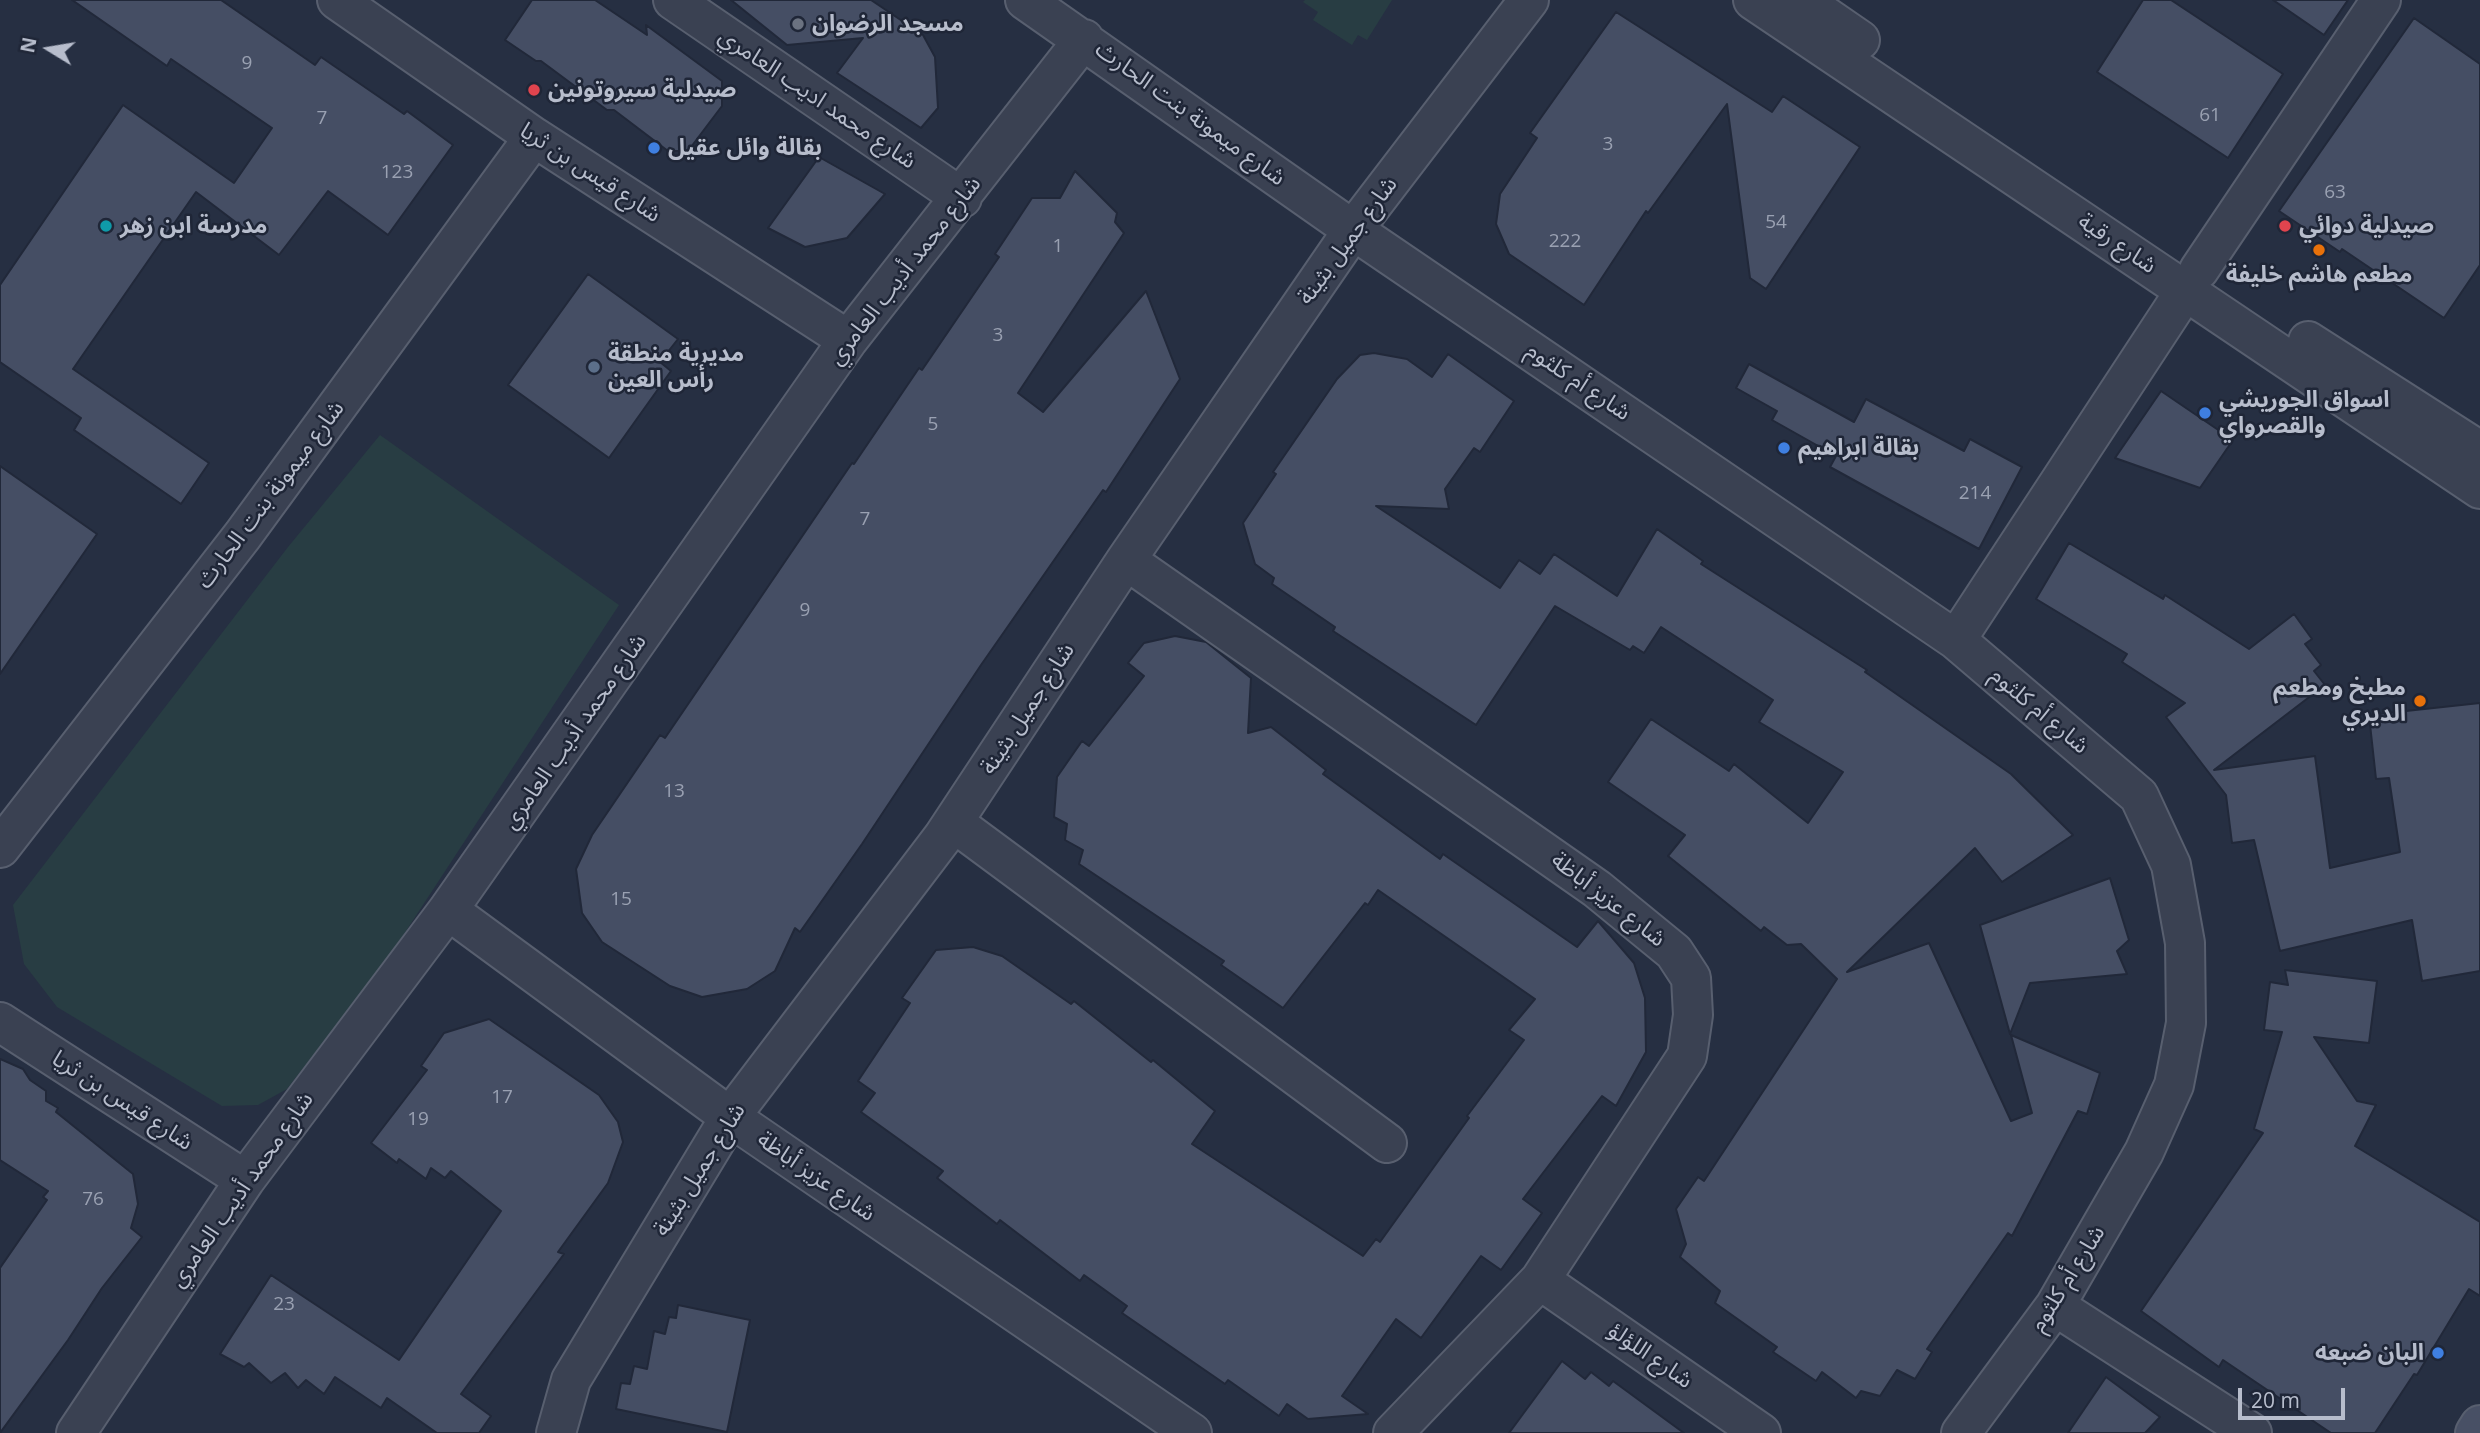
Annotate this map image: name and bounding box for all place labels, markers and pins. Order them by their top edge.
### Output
place label: مسجد الرضوان [812,10,964,38]
marker: مسجد الرضوان [790,16,806,32]
place label: صيدلية سيروتونين [548,76,737,104]
marker: صيدلية سيروتونين [526,82,542,98]
place label: بقالة وائل عقيل [668,134,822,162]
marker: بقالة وائل عقيل [646,140,662,156]
place label: مدرسة ابن زهر [120,212,267,240]
place label: صيدلية دوائي [2299,212,2434,240]
marker: مدرسة ابن زهر [98,218,114,234]
marker: صيدلية دوائي [2277,218,2293,234]
marker: مطعم هاشم خليفة [2311,242,2327,258]
place label: مطعم هاشم خليفة [2226,261,2412,289]
place label: مديرية منطقة رأس العين [608,340,744,394]
marker: مديرية منطقة رأس العين [586,359,602,375]
place label: اسواق الجوريشي والقصرواي [2219,386,2390,440]
marker: اسواق الجوريشي والقصرواي [2197,405,2213,421]
place label: بقالة ابراهيم [1798,434,1919,462]
marker: بقالة ابراهيم [1776,440,1792,456]
place label: مطبخ ومطعم الديري [2273,674,2406,728]
marker: مطبخ ومطعم الديري [2412,693,2428,709]
place label: البان ضبعه [2315,1339,2424,1367]
marker: البان ضبعه [2430,1345,2446,1361]

